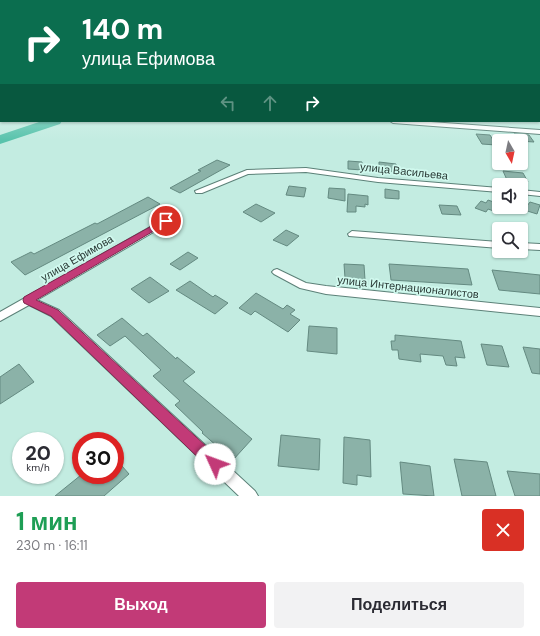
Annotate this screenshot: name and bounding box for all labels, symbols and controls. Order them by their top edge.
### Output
text: 140 m [82,11,163,48]
icon: right [16,16,68,68]
text: улица Ефимова [82,47,215,71]
icon: left [217,92,239,114]
icon: ahead [259,92,281,114]
icon: right [301,92,323,114]
north arrow [492,134,528,170]
map controls [492,134,528,258]
street label: улица Васильева [359,159,450,183]
button: sound [492,178,528,214]
pin [149,204,183,238]
icon: arrive [155,210,177,232]
button: search [492,222,528,258]
street label: улица Ефимова [38,231,116,284]
street label: улица Интернационалистов [337,273,480,301]
speed limit sign: 30 [72,432,124,484]
text: 20 [25,440,51,466]
position arrow [194,443,236,485]
text: km/h [26,461,50,474]
text: 1 мин [16,506,77,537]
button: close [482,509,524,551]
text: 230 m · 16:11 [16,537,88,554]
button: Выход [16,582,266,628]
button: Поделиться [274,582,524,628]

